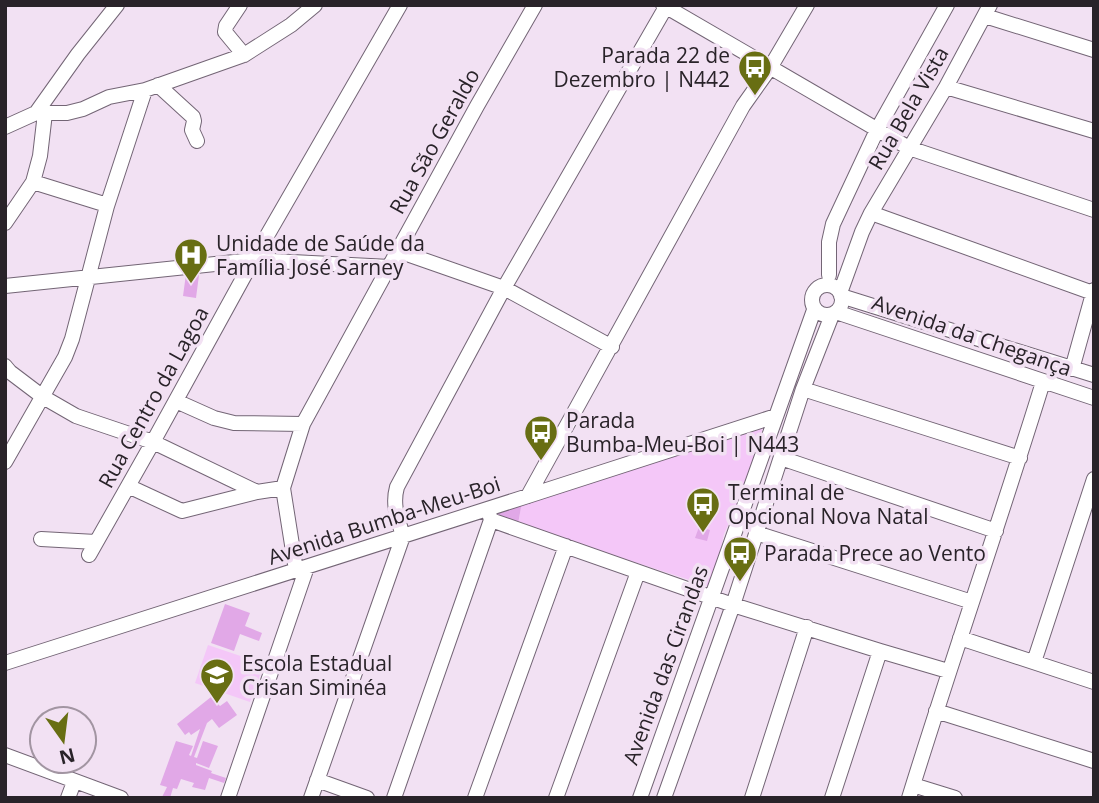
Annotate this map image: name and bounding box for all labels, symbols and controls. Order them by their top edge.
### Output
place label: Parada 22 de Dezembro | N442 [554,41,730,93]
street label: Rua Bela Vista [861,41,955,175]
bus stop icon: Parada 22 de Dezembro | N442 [736,48,774,97]
street label: Rua São Geraldo [382,63,486,219]
place label: Unidade de Saúde da Família José Sarney [216,229,425,281]
hospital icon: Unidade de Saúde da Família José Sarney [172,236,210,285]
street label: Avenida da Chegança [869,288,1075,382]
street label: Rua Centro da Lagoa [91,301,215,493]
place label: Parada Bumba-Meu-Boi | N443 [566,406,799,458]
bus stop icon: Parada Bumba-Meu-Boi | N443 [522,413,560,462]
street label: Avenida Bumba-Meu-Boi [264,469,504,571]
place label: Terminal de Opcional Nova Natal [728,478,928,530]
bus stop icon: Terminal de Opcional Nova Natal [684,485,722,534]
bus stop icon: Parada Prece ao Vento [721,534,759,583]
place label: Parada Prece ao Vento [764,539,986,567]
street label: Avenida das Cirandas [616,562,714,768]
place label: Escola Estadual Crisan Siminéa [242,649,392,701]
school or university icon: Escola Estadual Crisan Siminéa [198,656,236,705]
north arrow [28,705,98,775]
text: N [56,742,78,771]

